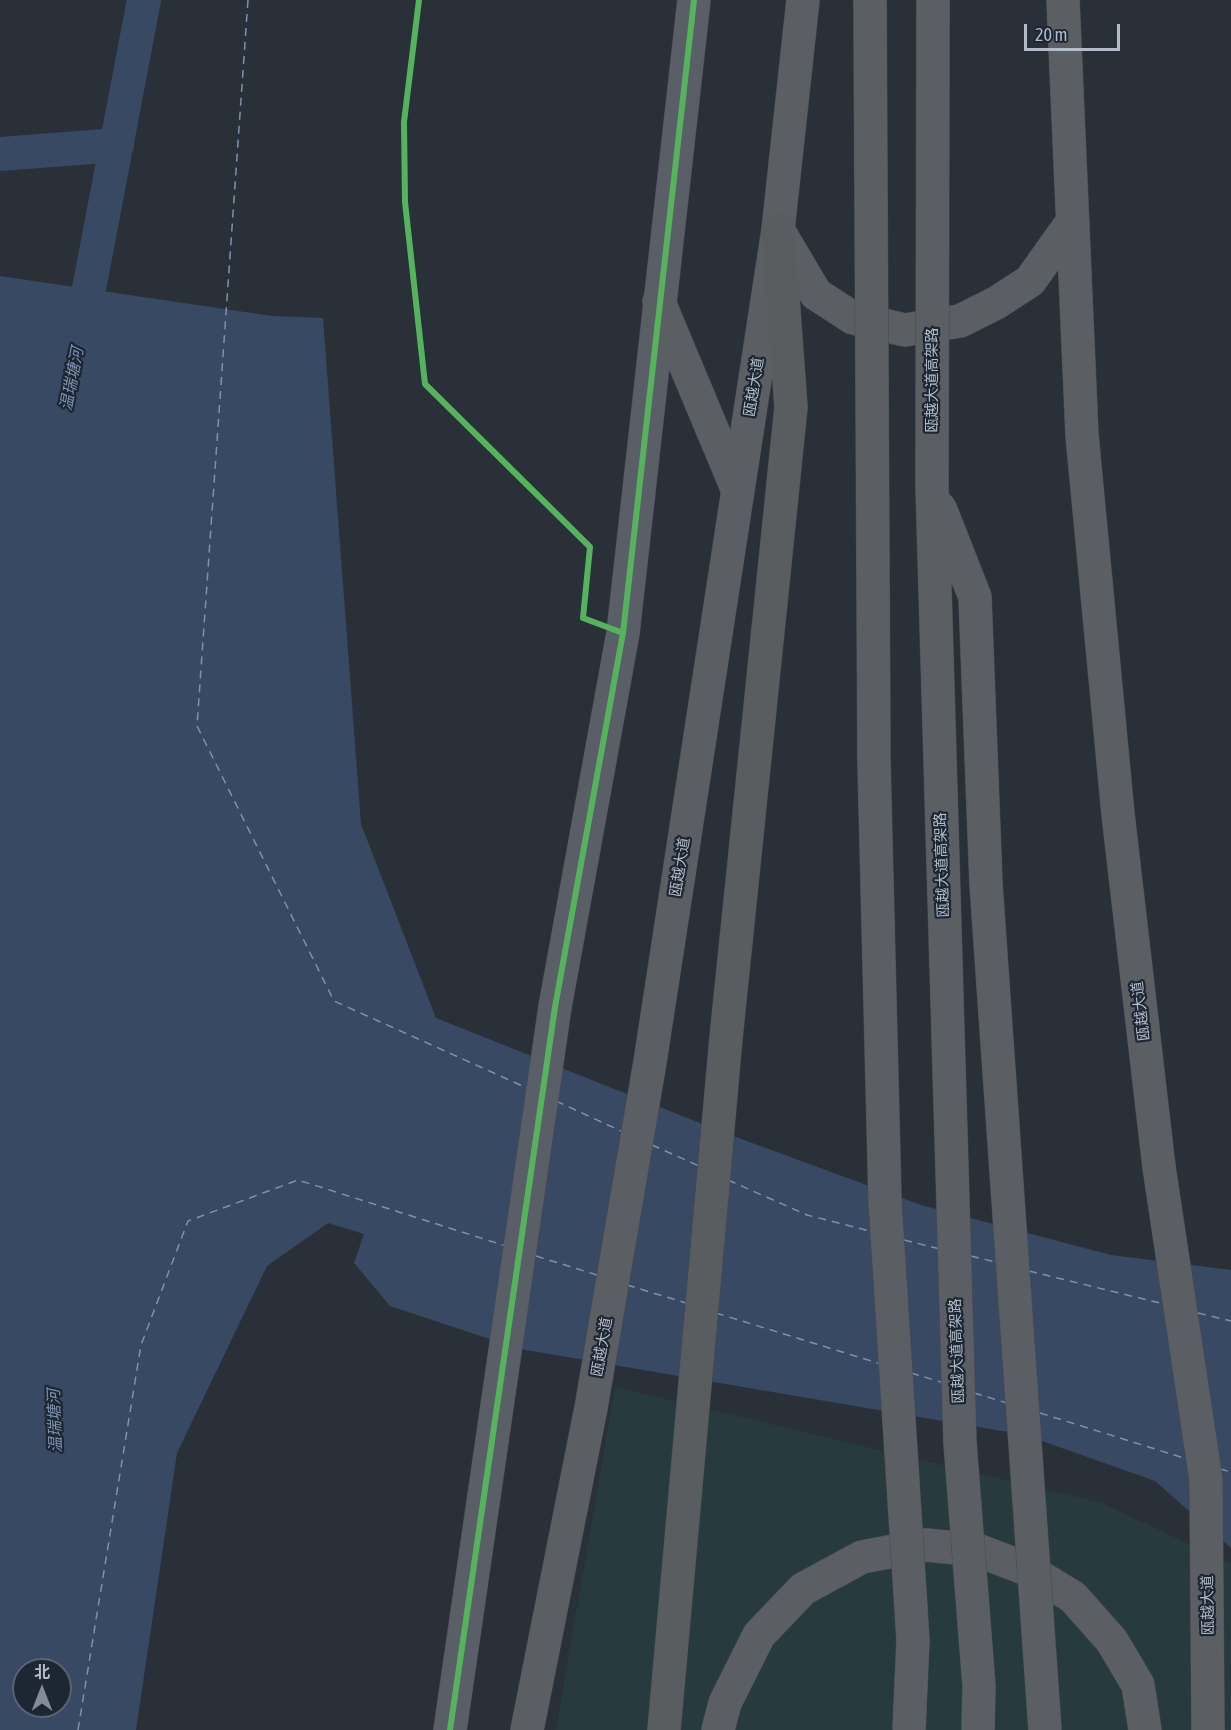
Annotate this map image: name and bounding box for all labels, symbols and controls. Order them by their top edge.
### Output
scale bar [1027,12,1123,50]
text: 20 m [1035,24,1067,45]
street label: 瓯越大道高架路 [923,328,941,432]
water label: 温瑞塘河 [56,346,88,412]
street label: 瓯越大道 [740,356,768,418]
street label: 瓯越大道高架路 [931,812,953,918]
street label: 瓯越大道 [666,836,694,898]
street label: 瓯越大道 [1128,980,1154,1042]
street label: 瓯越大道高架路 [946,1298,968,1404]
street label: 瓯越大道 [588,1316,616,1378]
water label: 温瑞塘河 [44,1389,66,1453]
street label: 瓯越大道 [1198,1575,1218,1635]
north arrow [12,1658,72,1718]
text: 北 [34,1663,50,1681]

